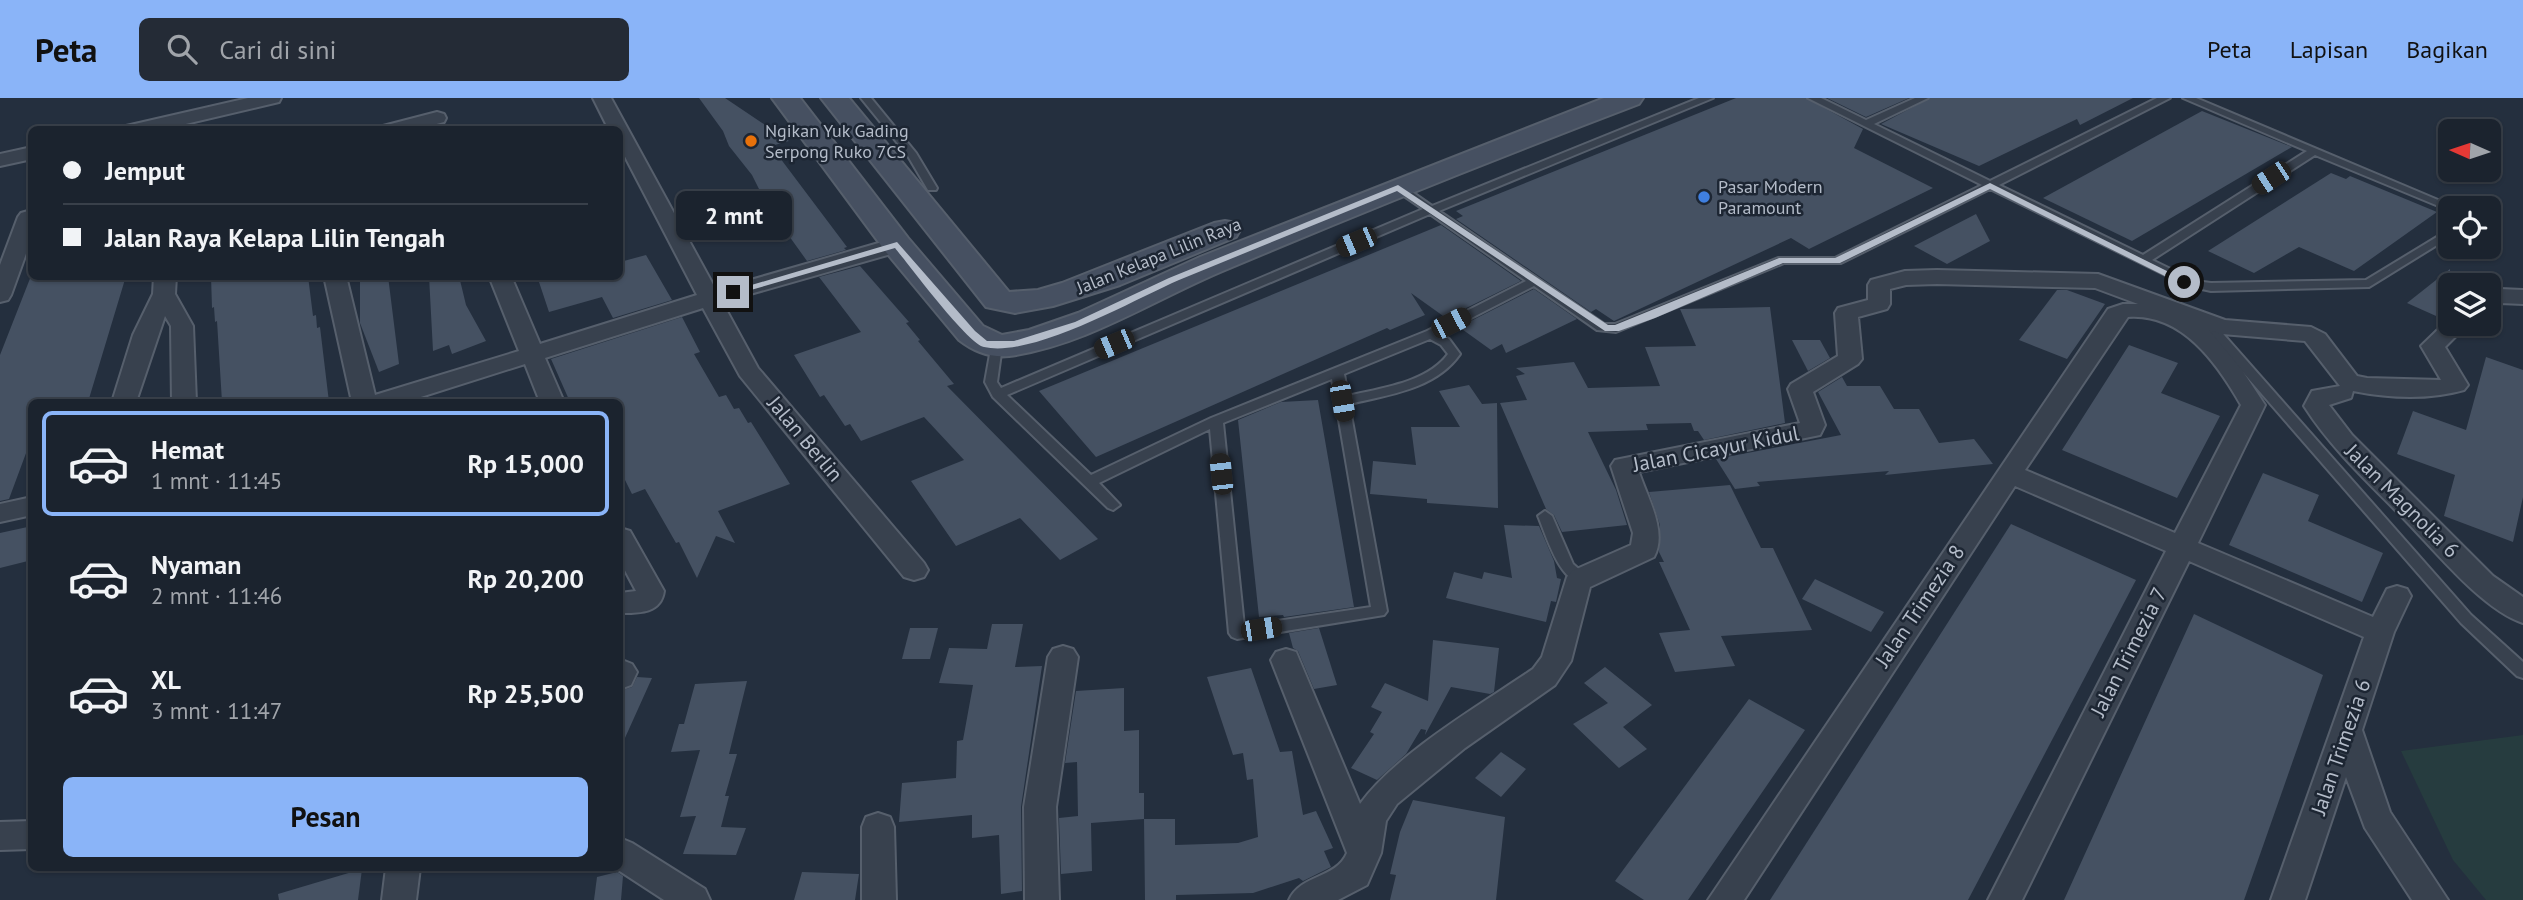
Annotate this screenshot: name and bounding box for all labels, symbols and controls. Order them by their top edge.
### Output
search box [139,18,629,81]
text: Peta [35,28,97,71]
icon: search [163,30,201,68]
text: Cari di sini [219,33,336,66]
text: Peta [2207,34,2252,65]
text: Lapisan [2290,34,2368,65]
text: Bagikan [2406,34,2488,65]
place label: Ngikan Yuk Gading Serpong Ruko 7CS [765,119,909,163]
north arrow [2438,119,2501,182]
map controls [2438,119,2501,336]
marker: Ngikan Yuk Gading Serpong Ruko 7CS [743,133,759,149]
text: Jemput [105,154,185,187]
car [2248,158,2295,198]
place label: Pasar Modern Paramount [1718,175,1822,219]
marker: Pasar Modern Paramount [1696,189,1712,205]
callout: 2 mnt [675,190,791,240]
button: locate [2438,196,2501,259]
text: 2 mnt [705,201,763,230]
street label: Jalan Kelapa Lilin Raya [1072,212,1245,299]
text: Jalan Raya Kelapa Lilin Tengah [105,221,445,254]
car [1333,224,1380,260]
route start [2168,266,2200,298]
button: layers [2438,273,2501,336]
route end [717,276,749,308]
car [1428,304,1475,342]
car [1091,326,1138,362]
car [1329,378,1356,424]
street label: Jalan Berlin [761,390,849,487]
street label: Jalan Cicayur Kidul [1630,419,1801,478]
icon: car [67,432,130,495]
text: Hemat [151,433,224,466]
street label: Jalan Magnolia 6 [2339,437,2465,563]
text: Rp 15,000 [467,447,584,480]
car [1209,452,1234,496]
text: 1 mnt · 11:45 [151,466,282,495]
street label: Jalan Trimezia 8 [1868,539,1970,673]
icon: car [67,547,130,610]
text: Nyaman [151,548,241,581]
text: Rp 20,200 [467,562,584,595]
text: 2 mnt · 11:46 [151,581,282,610]
street label: Jalan Trimezia 7 [2084,583,2173,722]
car [1239,615,1284,643]
icon: car [67,662,130,725]
text: XL [151,663,181,696]
street label: Jalan Trimezia 6 [2304,675,2376,819]
text: Rp 25,500 [467,677,584,710]
text: 3 mnt · 11:47 [151,696,282,725]
button: Pesan [63,777,588,857]

